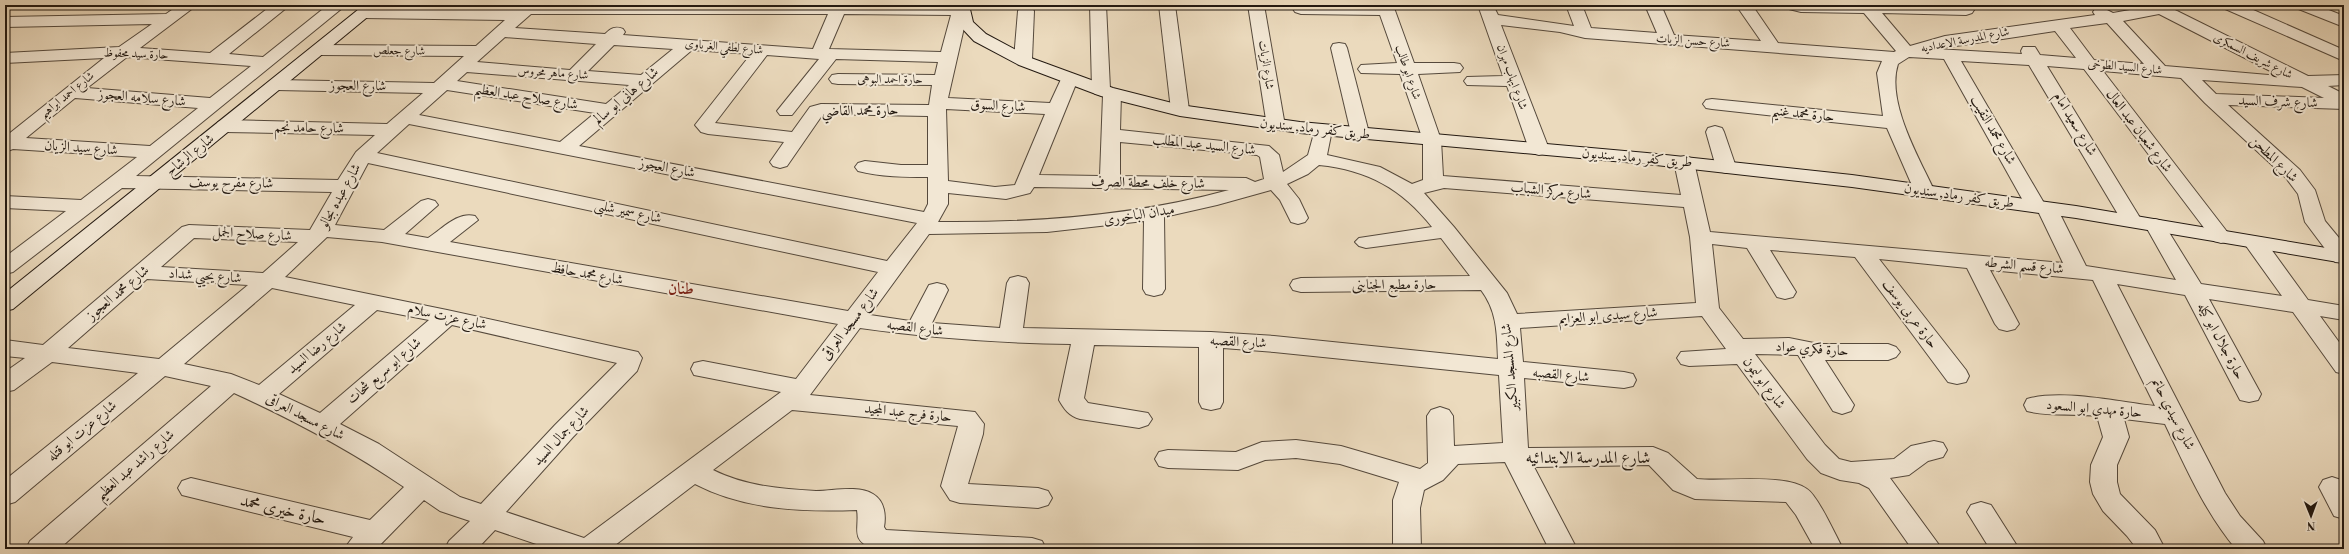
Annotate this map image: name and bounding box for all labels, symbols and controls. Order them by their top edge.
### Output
street label: شارع المدرسة الاعداديه [1919,24,2011,59]
street label: شارع شريف السمكرى [2210,30,2295,85]
street label: شارع حسن الزيات [1655,31,1731,54]
street label: شارع لطفي الغرباوى [684,36,764,62]
street label: شارع الزيات [1252,39,1277,91]
street label: شارع ايهاب مهران [1490,42,1531,113]
street label: شارع جعلص [373,43,425,62]
street label: شارع ابو طالب [1389,43,1424,103]
street label: حارة سيد محفوظ [103,45,169,63]
street label: شارع السيد الطوخى [2087,56,2163,81]
street label: شارع ماهر محروس [517,63,589,86]
street label: شارع هاني ابو سالم [589,63,665,131]
street label: شارع احمد ابراهيم [37,68,100,125]
street label: حارة احمد البوهى [857,72,923,87]
street label: شارع العجوز [327,76,387,97]
street label: شارع صلاح عبد العظيم [472,80,579,118]
street label: شارع سلامه العجوز [95,85,187,113]
street label: شارع شعبان عبد العال [2100,86,2176,177]
street label: شارع سعيد امام [2046,89,2101,161]
street label: شارع محمد النقيب [1964,92,2020,169]
street label: شارع شرف السيد [2238,92,2318,114]
street label: شارع السوق [970,96,1026,118]
street label: حارة محمد القاضي [821,101,899,125]
street label: حارة محمد غنيم [1770,102,1835,130]
street label: طريق كفر رماد, سنديون [1259,114,1371,144]
street label: شارع حامد نجم [274,118,344,142]
street label: شارع الرشاح [162,130,220,182]
street label: شارع السيد عبد المطلب [1151,131,1257,161]
street label: شارع المطحن [2245,132,2302,188]
street label: شارع سيد الزيان [43,136,118,162]
street label: طريق كفر رماد, سنديون [1581,144,1693,172]
street label: شارع العجوز [635,153,697,184]
street label: شارع عبده بجالو [314,160,367,234]
street label: شارع مفرح يوسف [189,173,273,196]
street label: شارع خلف محطة الصرف [1091,173,1205,195]
street label: شارع مركز الشباب [1510,179,1592,205]
street label: طريق كفر رماد, سنديون [1903,179,2015,213]
street label: شارع سمير شلبى [592,196,663,230]
street label: ميدان الباخورى [1102,200,1176,230]
street label: شارع صلاح الجمل [211,223,292,248]
street label: شارع قسم الشرطه [1983,254,2064,282]
street label: شارع محمد حافظ [549,259,625,291]
street label: شارع محمد العجوز [81,262,154,327]
street label: شارع يحيي شداد [168,264,242,291]
street label: حارة مطيع الجناينى [1352,276,1436,298]
street label: حارة عربى يوسف [1878,276,1942,352]
district label: طنان [668,279,694,299]
street label: شارع مسجد العراقى [817,284,885,365]
street label: حارة جلال ابو كيله [2193,299,2249,383]
street label: شارع عزت سلام [405,300,488,337]
street label: شارع سيدى ابو العزايم [1558,304,1658,331]
street label: شارع القصبه [885,316,944,342]
street label: شارع رضا السيد [284,318,352,380]
street label: شارع المسجد الكبير [1497,322,1525,413]
street label: شارع القصبه [1209,332,1267,354]
street label: شارع ابو سريع شحات [343,334,428,411]
street label: حارة فكري عواد [1775,337,1849,363]
street label: شارع ابو ليمون [1737,353,1789,414]
street label: شارع القصبه [1532,364,1590,388]
street label: شارع سيدي حاتم [2144,375,2199,455]
street label: شارع مسجد العراقى [262,389,347,446]
street label: حارة مهدي ابو السعود [2045,396,2143,424]
street label: شارع عزت ابو قتله [43,397,122,467]
street label: حارة فرج عبد المجيد [863,399,953,430]
street label: شارع جمال السيد [529,402,595,471]
street label: شارع راشد عبد العظيم [92,426,181,507]
street label: شارع المدرسة الابتدائيه [1526,447,1650,471]
street label: حارة خيرى محمد [238,489,328,531]
north arrow [2291,496,2331,536]
text: N [2306,518,2316,532]

